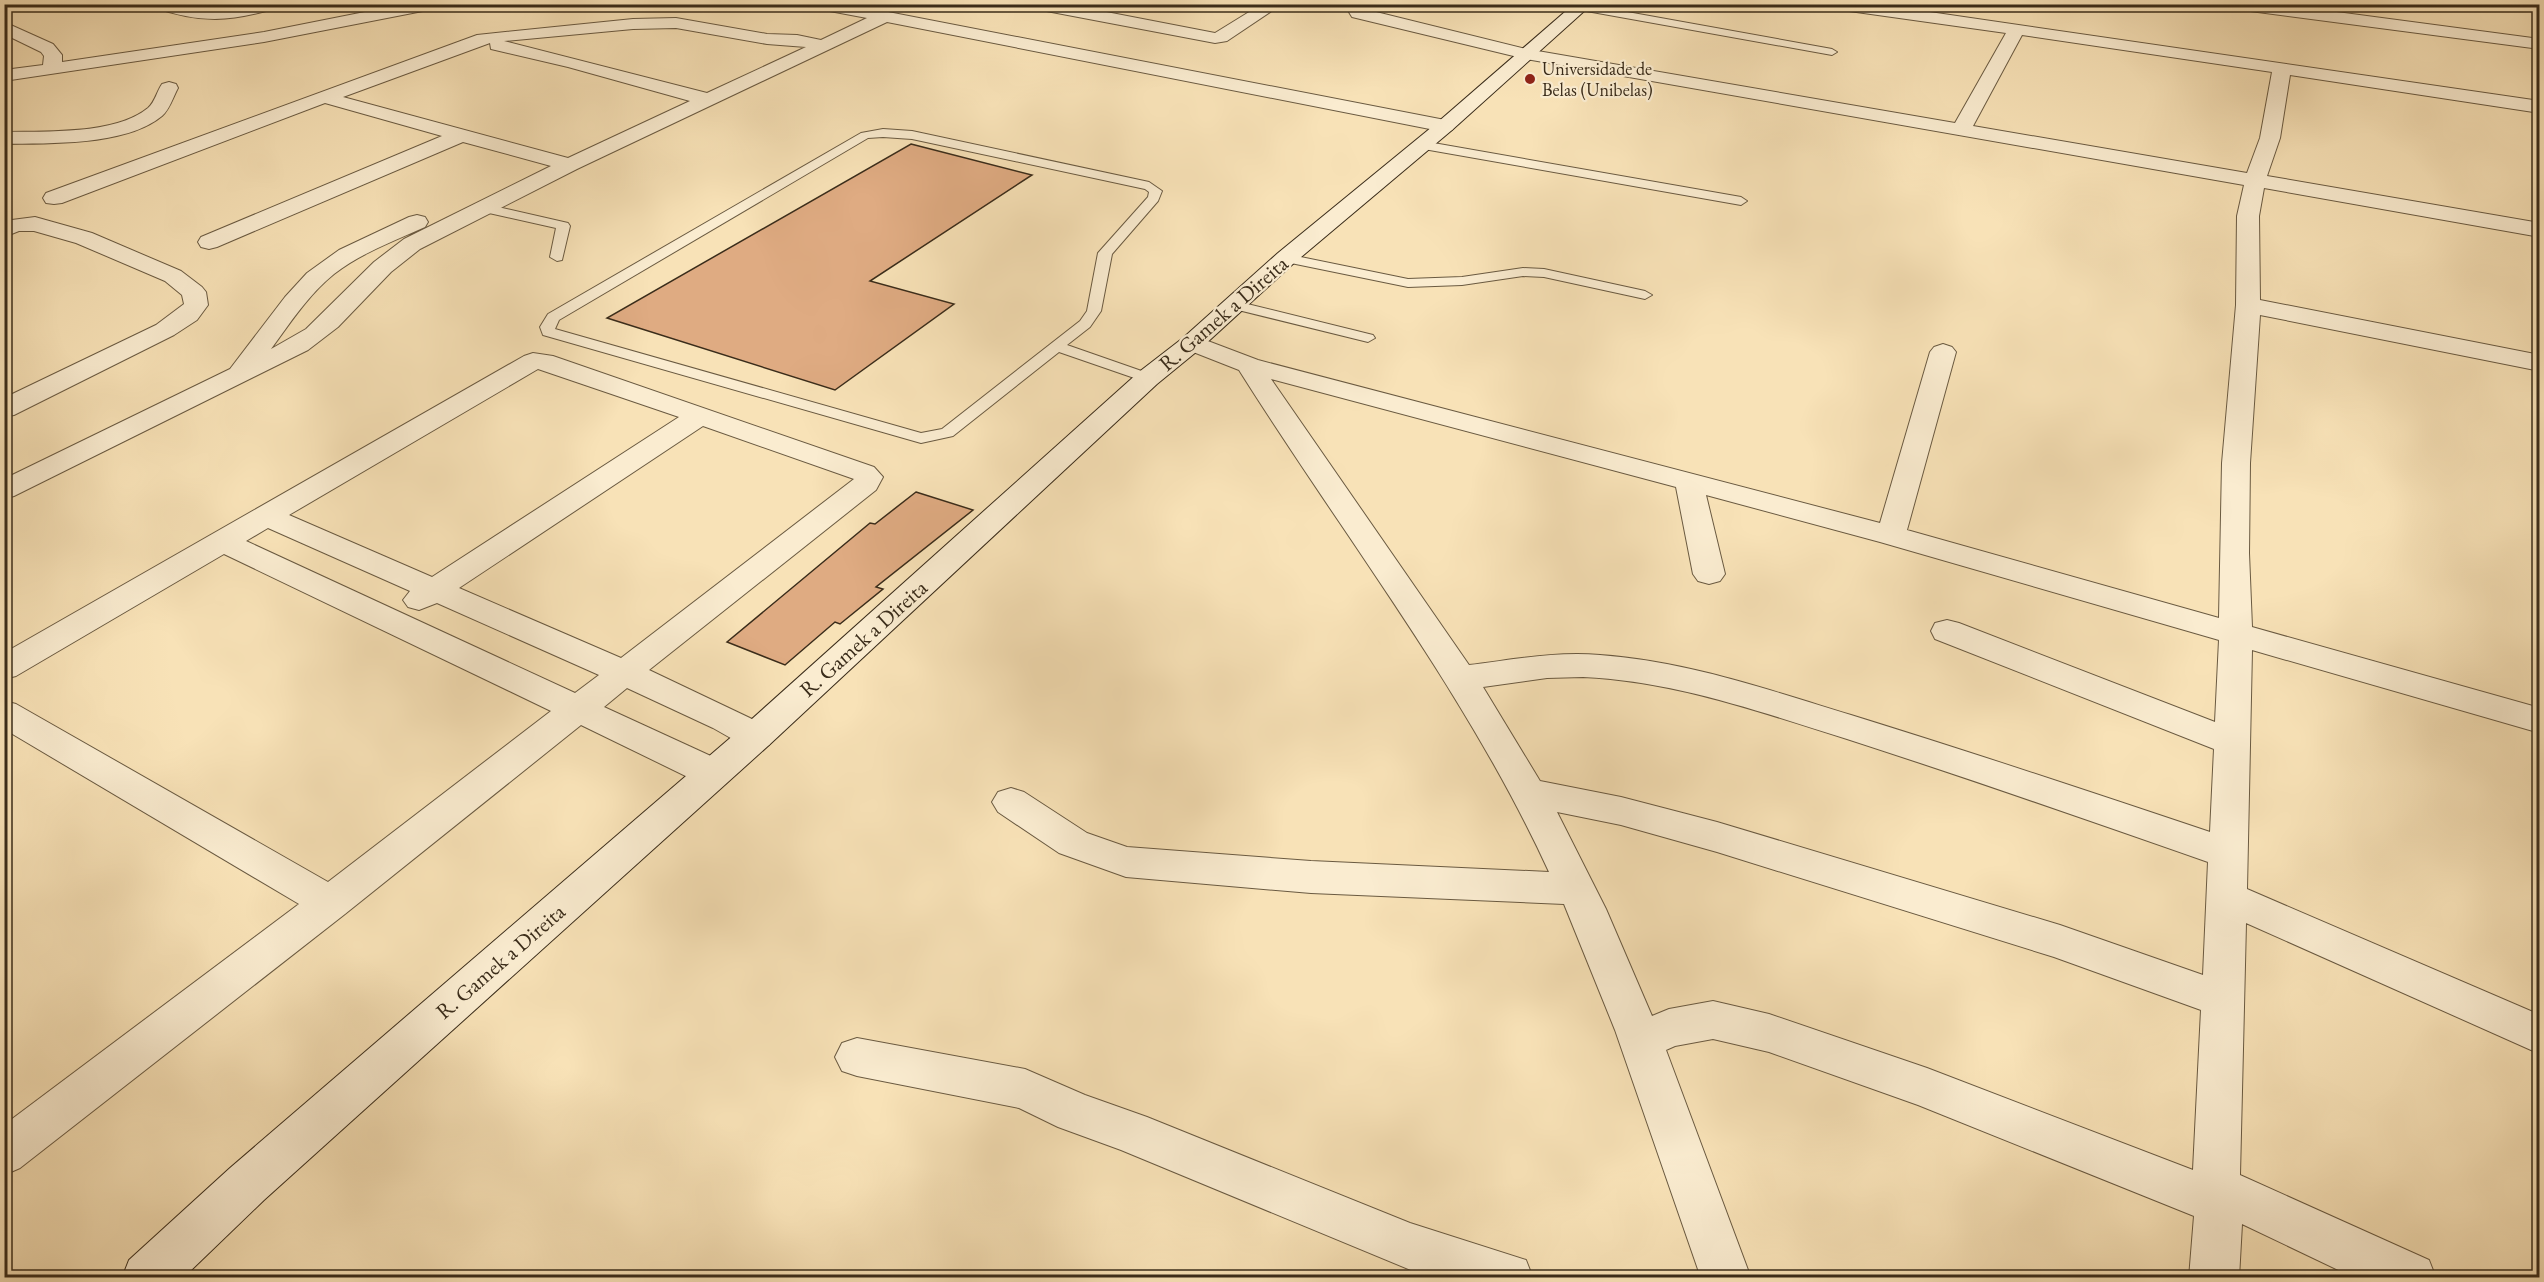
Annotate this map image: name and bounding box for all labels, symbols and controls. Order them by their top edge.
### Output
place label: Universidade de Belas (Unibelas) [1542,57,1653,101]
marker: Universidade de Belas (Unibelas) [1523,72,1537,86]
street label: R. Gamek a Direita [1152,249,1294,378]
street label: R. Gamek a Direita [793,573,934,704]
street label: R. Gamek a Direita [429,897,571,1026]

